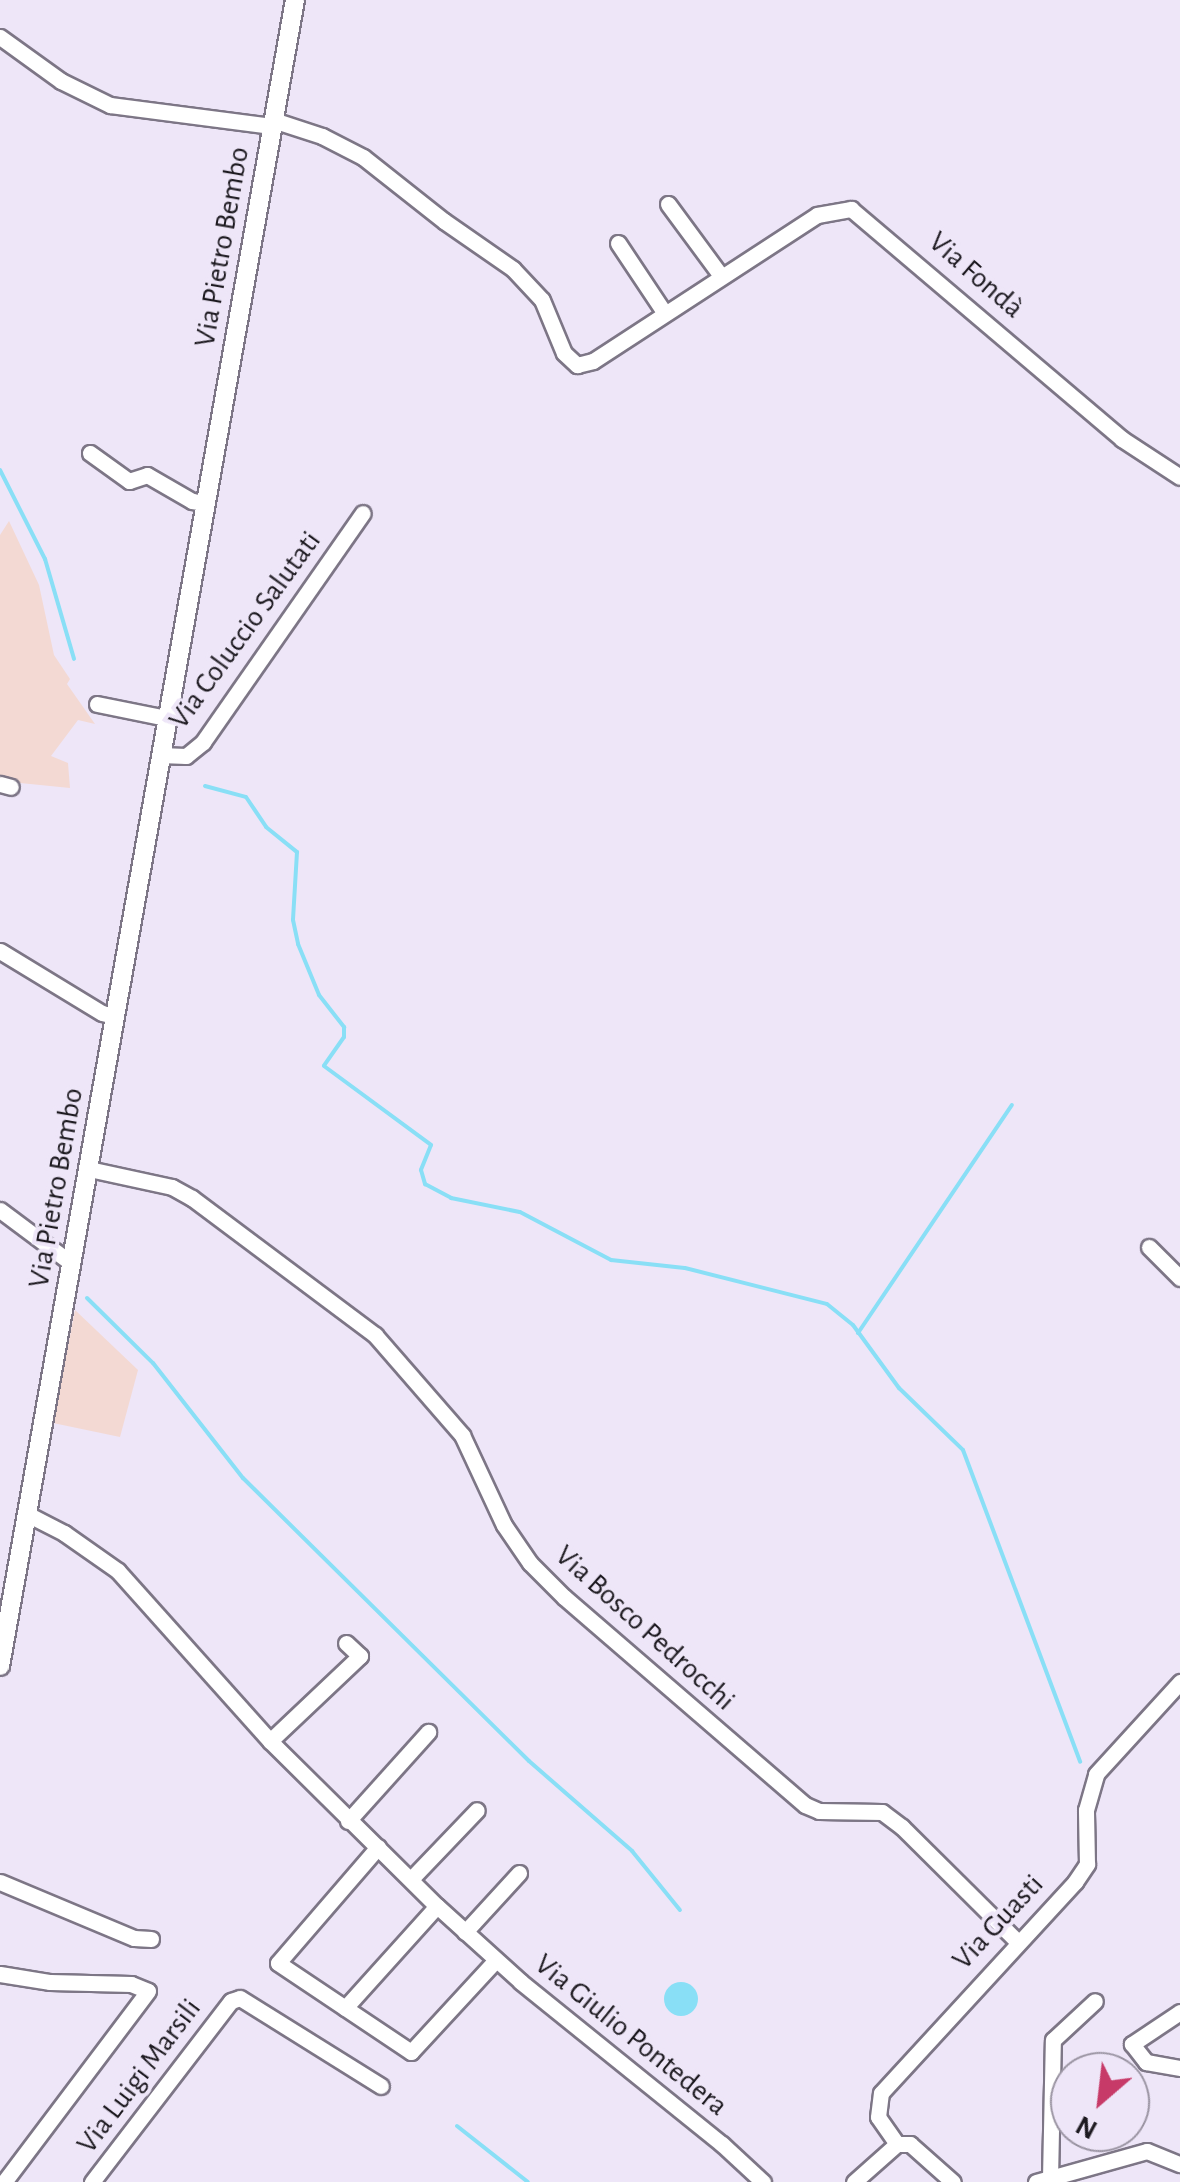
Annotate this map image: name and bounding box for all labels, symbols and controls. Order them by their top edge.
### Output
street label: Via Pietro Bembo [187,144,257,350]
street label: Via Fondà [921,224,1031,326]
street label: Via Coluccio Salutati [161,524,329,736]
street label: Via Pietro Bembo [21,1085,91,1291]
street label: Via Bosco Pedrocchi [548,1538,742,1718]
street label: Via Guasti [945,1867,1051,1977]
street label: Via Giulio Pontedera [527,1946,735,2124]
street label: Via Luigi Marsili [69,1992,209,2160]
north arrow [1050,2052,1150,2152]
text: N [1072,2110,1102,2144]

